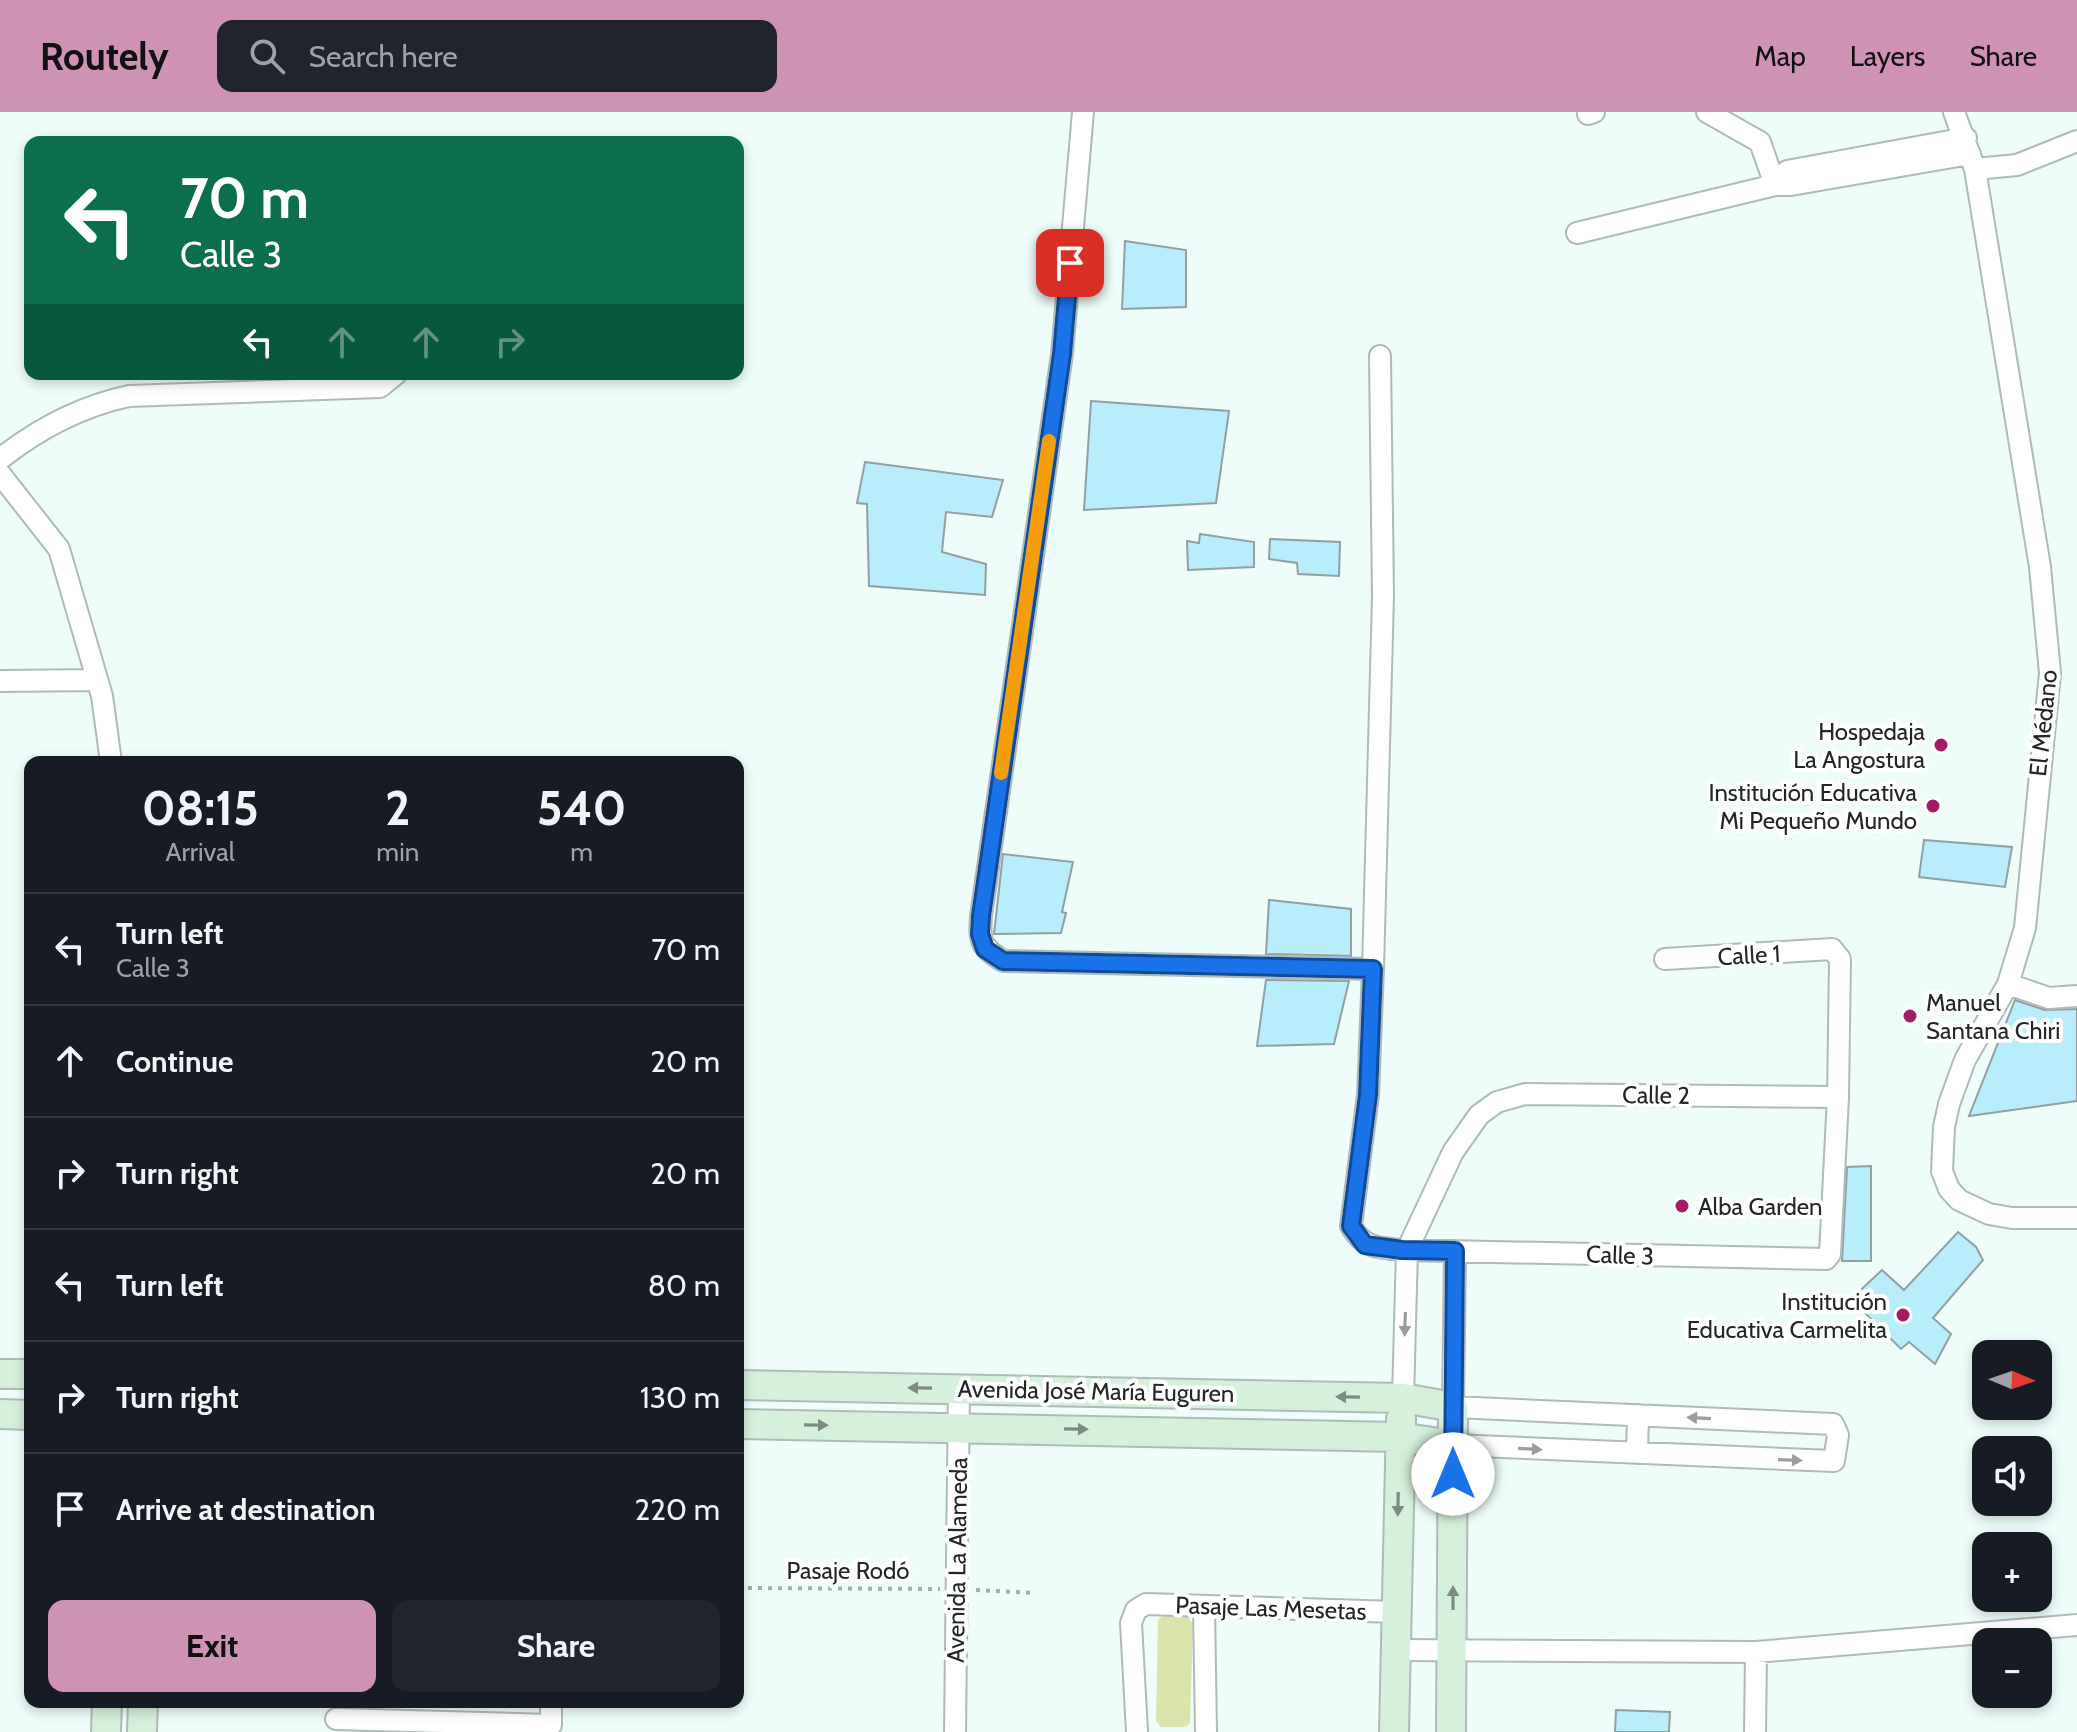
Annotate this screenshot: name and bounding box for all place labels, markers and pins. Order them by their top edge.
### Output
pin [1036,229,1104,297]
place label: Hospedaja La Angostura [1793,717,1925,774]
marker: Hospedaja La Angostura [1932,736,1950,754]
place label: Institución Educativa Mi Pequeño Mundo [1709,778,1917,835]
marker: Institución Educativa Mi Pequeño Mundo [1924,797,1942,815]
place label: Manuel Santana Chiri [1926,988,2060,1045]
marker: Manuel Santana Chiri [1901,1007,1919,1025]
place label: Alba Garden [1698,1192,1822,1221]
marker: Alba Garden [1673,1197,1691,1215]
place label: Institución Educativa Carmelita [1687,1287,1887,1344]
marker: Institución Educativa Carmelita [1894,1306,1912,1324]

